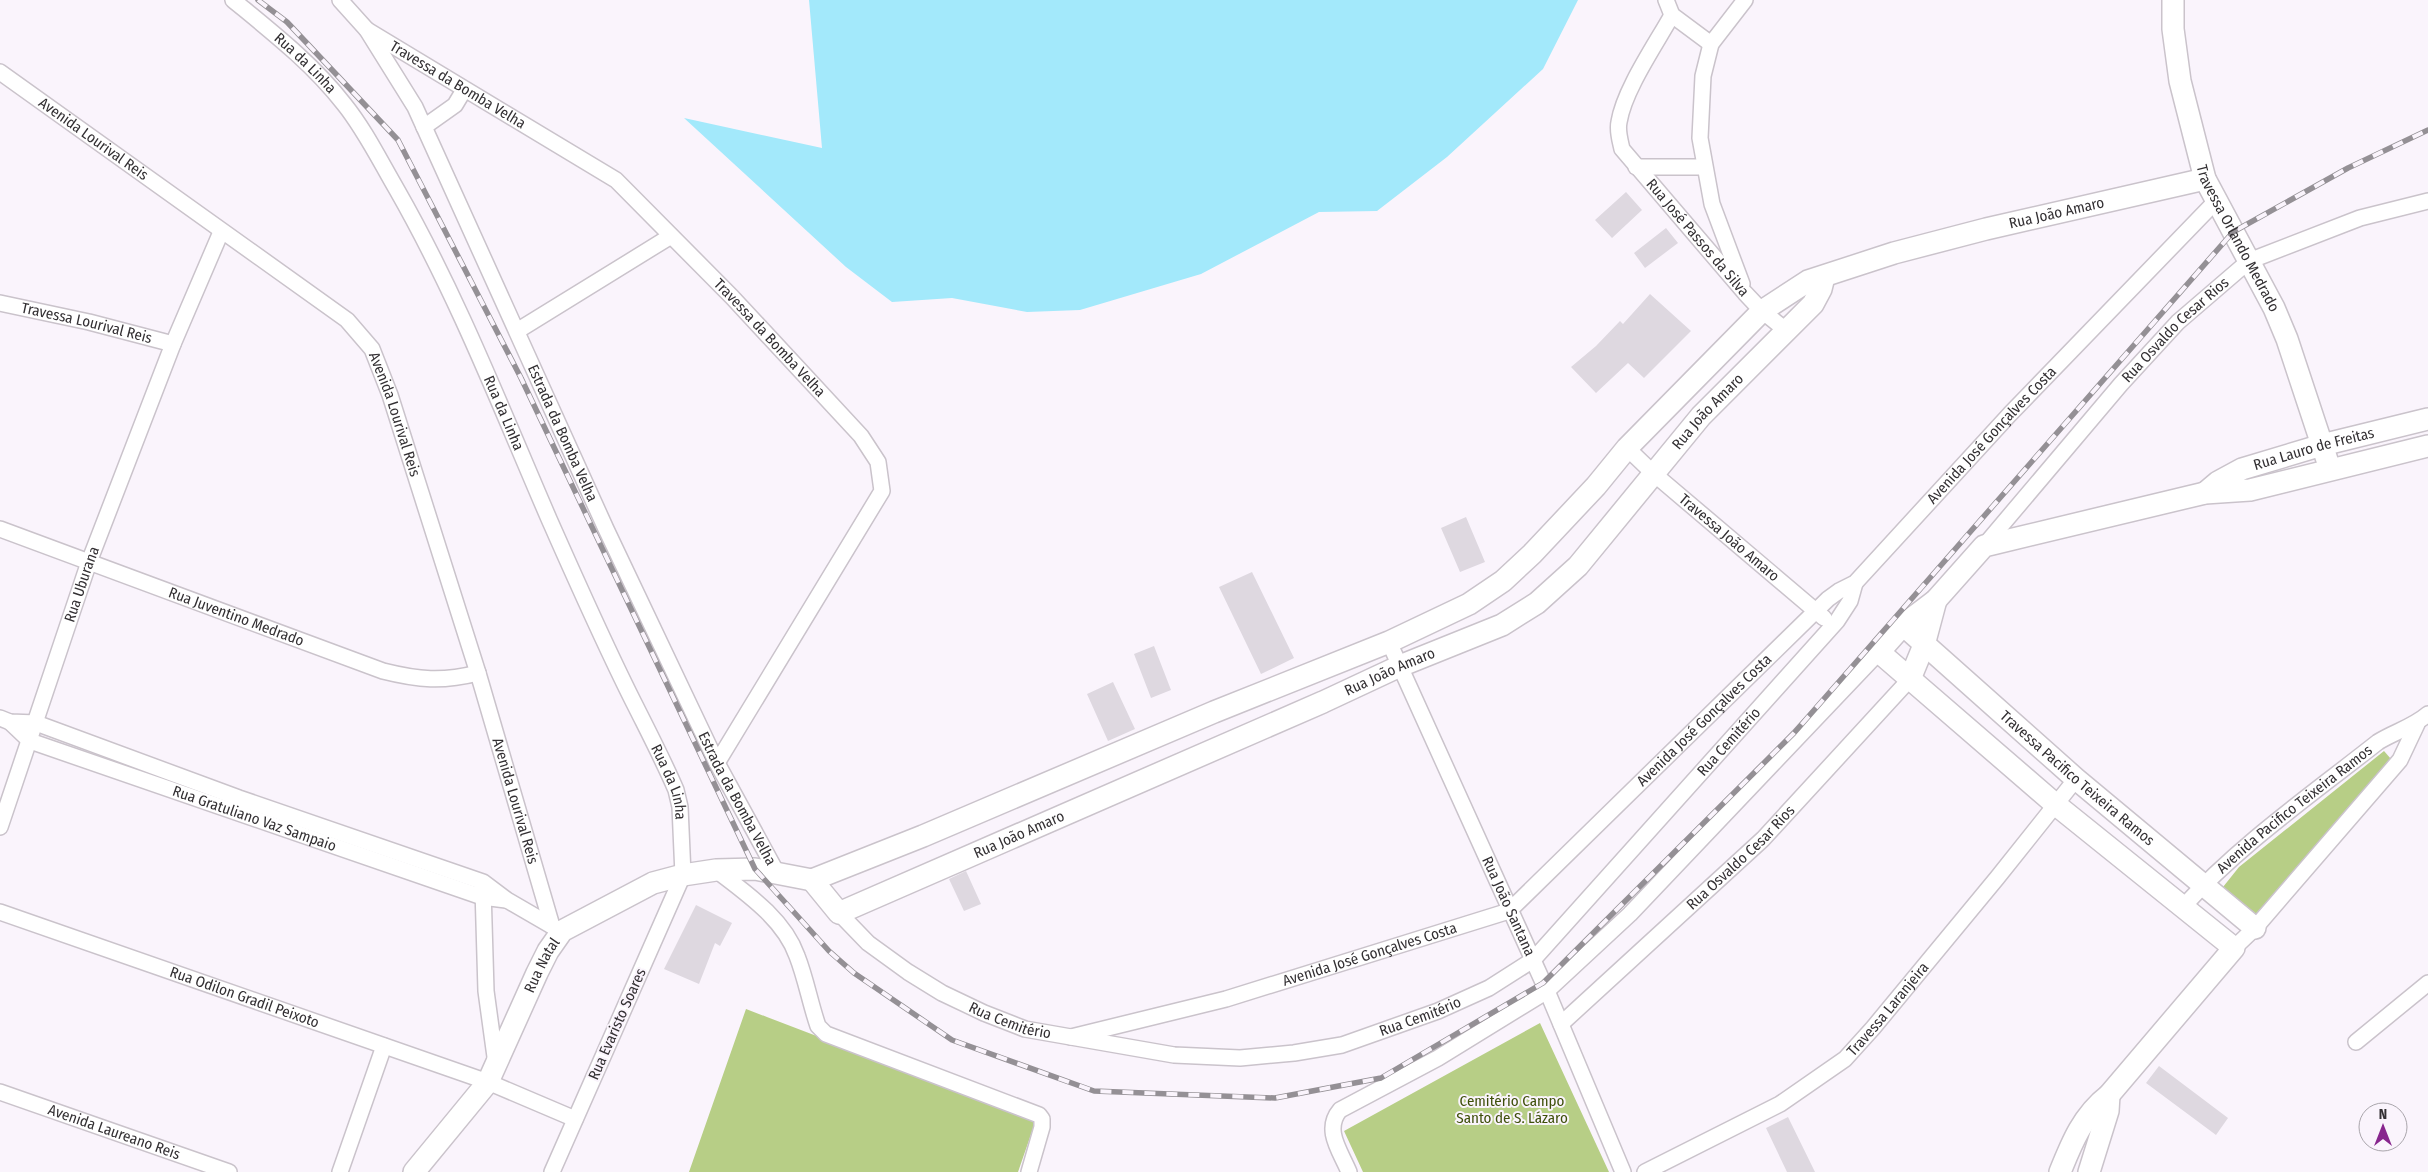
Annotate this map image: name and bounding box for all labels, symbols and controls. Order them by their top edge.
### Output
street label: Rua da Linha [271,29,340,97]
street label: Travessa da Bomba Velha [387,37,529,132]
street label: Avenida Lourival Reis [35,94,152,184]
street label: Travessa Orlando Medrado [2193,163,2283,315]
street label: Rua José Passos da Silva [1643,175,1753,300]
street label: Rua João Amaro [2007,193,2106,232]
street label: Rua Osvaldo Cesar Rios [2118,273,2233,386]
street label: Travessa da Bomba Velha [710,275,829,401]
street label: Travessa Lourival Reis [20,299,154,347]
street label: Avenida Lourival Reis [365,349,424,479]
street label: Estrada da Bomba Velha [524,362,601,504]
street label: Avenida José Gonçalves Costa [1923,363,2060,508]
street label: Rua João Amaro [1668,370,1747,453]
street label: Rua da Linha [480,373,528,453]
street label: Rua Lauro de Freitas [2251,424,2376,474]
street label: Travessa João Amaro [1675,490,1783,585]
street label: Rua Uburana [60,544,103,625]
street label: Rua Juventino Medrado [166,583,307,650]
street label: Rua João Amaro [1342,644,1438,700]
street label: Avenida José Gonçalves Costa [1633,650,1775,790]
street label: Rua Cemitério [1693,704,1764,780]
street label: Travessa Pacifico Teixeira Ramos [1996,707,2158,849]
street label: Estrada da Bomba Velha [694,729,780,868]
street label: Avenida Lourival Reis [488,736,542,866]
street label: Rua da Linha [647,741,690,820]
street label: Avenida Pacifico Teixeira Ramos [2213,741,2376,877]
street label: Rua Gratuliano Vaz Sampaio [170,782,339,855]
street label: Rua Osvaldo Cesar Rios [1683,802,1798,913]
street label: Rua João Amaro [971,807,1067,862]
street label: Rua João Santana [1478,853,1539,959]
street label: Avenida José Gonçalves Costa [1280,919,1459,990]
street label: Rua Natal [520,934,563,996]
street label: Travessa Laranjeira [1843,959,1933,1060]
street label: Rua Odilon Gradil Peixoto [167,963,322,1032]
street label: Rua Evaristo Soares [584,965,650,1083]
street label: Rua Cemitério [1377,993,1464,1040]
street label: Rua Cemitério [966,998,1053,1042]
park label: Cemitério Campo Santo de S. Lázaro [1456,1092,1568,1127]
street label: Avenida Laureano Reis [46,1101,183,1163]
north arrow [2358,1102,2408,1152]
text: N [2379,1106,2387,1123]

